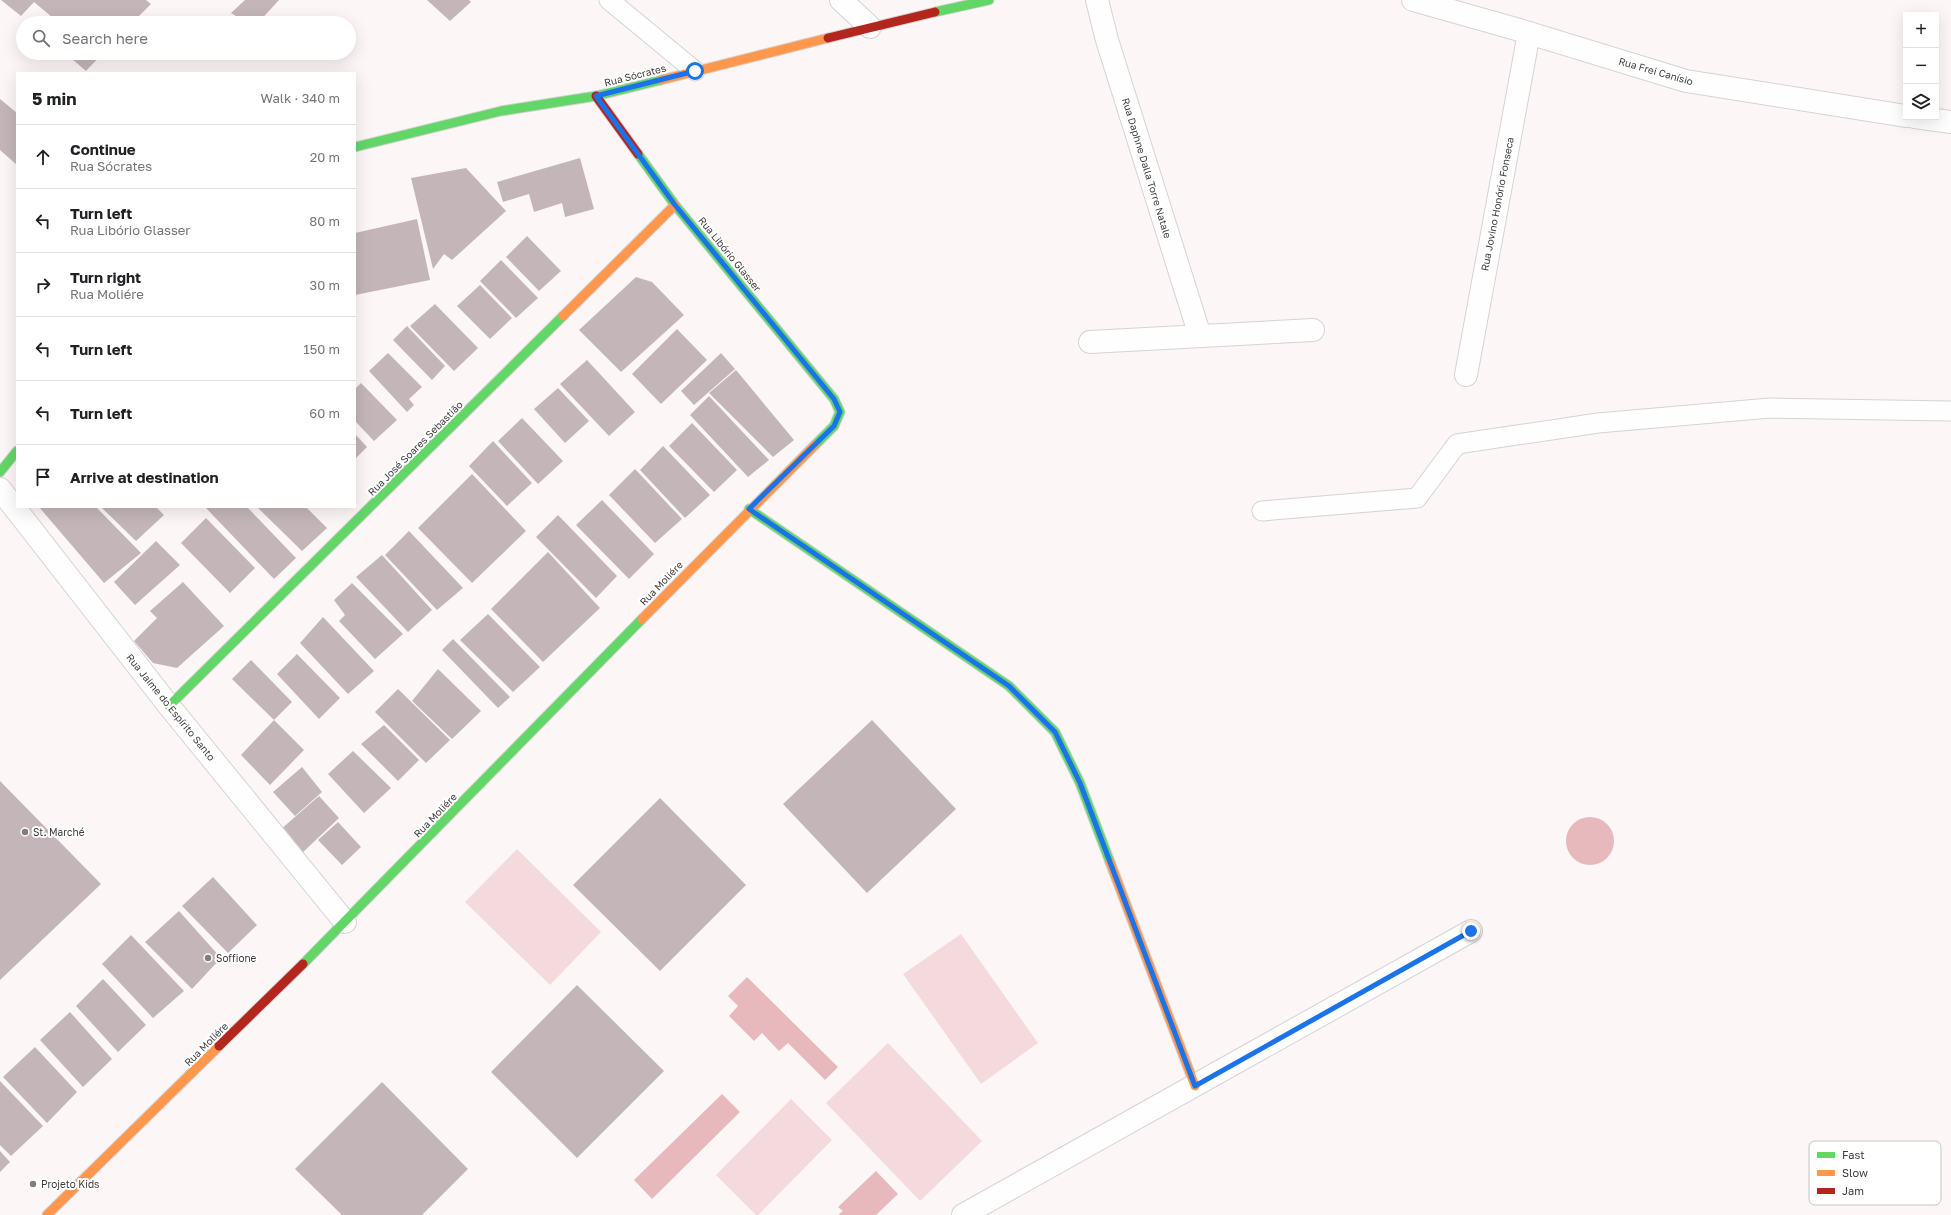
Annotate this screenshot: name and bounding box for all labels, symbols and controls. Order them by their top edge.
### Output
map controls [1903,12,1939,120]
button: + [1903,12,1939,48]
search box [16,16,356,60]
icon: search [30,27,52,49]
text: Search here [62,29,148,47]
button: − [1903,48,1939,84]
street label: Rua Frei Canísio [1617,55,1695,87]
street label: Rua Sócrates [603,62,667,88]
route start [686,62,704,80]
button: layers [1903,84,1939,120]
text: 5 min [32,88,76,109]
text: Walk · 340 m [260,90,340,106]
street label: Rua Daphne Dalla Torre Natale [1120,96,1174,240]
street label: Rua Jovino Honório Fonseca [1478,136,1516,272]
text: Continue [70,140,136,158]
icon: ahead [32,146,54,168]
text: 20 m [310,149,340,165]
text: Rua Sócrates [70,158,152,174]
text: Turn left [70,204,132,222]
icon: left [32,210,54,232]
text: 80 m [309,213,340,229]
street label: Rua Libório Glasser [696,214,764,294]
text: Rua Libório Glasser [70,222,190,238]
text: Turn right [70,268,141,286]
icon: right [32,274,54,296]
text: 30 m [310,277,340,293]
text: Rua Moliére [70,286,144,302]
icon: left [32,338,54,360]
text: Turn left [70,340,132,358]
text: 150 m [303,341,340,357]
street label: Rua José Soares Sebastião [365,398,465,498]
icon: left [32,402,54,424]
text: Turn left [70,404,132,422]
text: 60 m [309,405,340,421]
icon: arrive [32,466,54,488]
text: Arrive at destination [70,468,219,486]
street label: Rua Moliére [637,558,685,608]
street label: Rua Jaime do Espírito Santo [124,651,218,763]
street label: Rua Moliére [411,790,459,840]
place label: St. Marché [33,826,85,838]
marker: St. Marché [20,827,30,837]
route end [1462,922,1480,940]
place label: Soffione [216,952,257,964]
marker: Soffione [203,953,213,963]
street label: Rua Moliére [182,1020,230,1068]
legend [1809,1141,1941,1205]
text: Fast [1842,1148,1865,1161]
text: Slow [1842,1166,1868,1179]
place label: Projeto Kids [41,1178,99,1190]
marker: Projeto Kids [28,1179,38,1189]
text: Jam [1842,1184,1864,1197]

